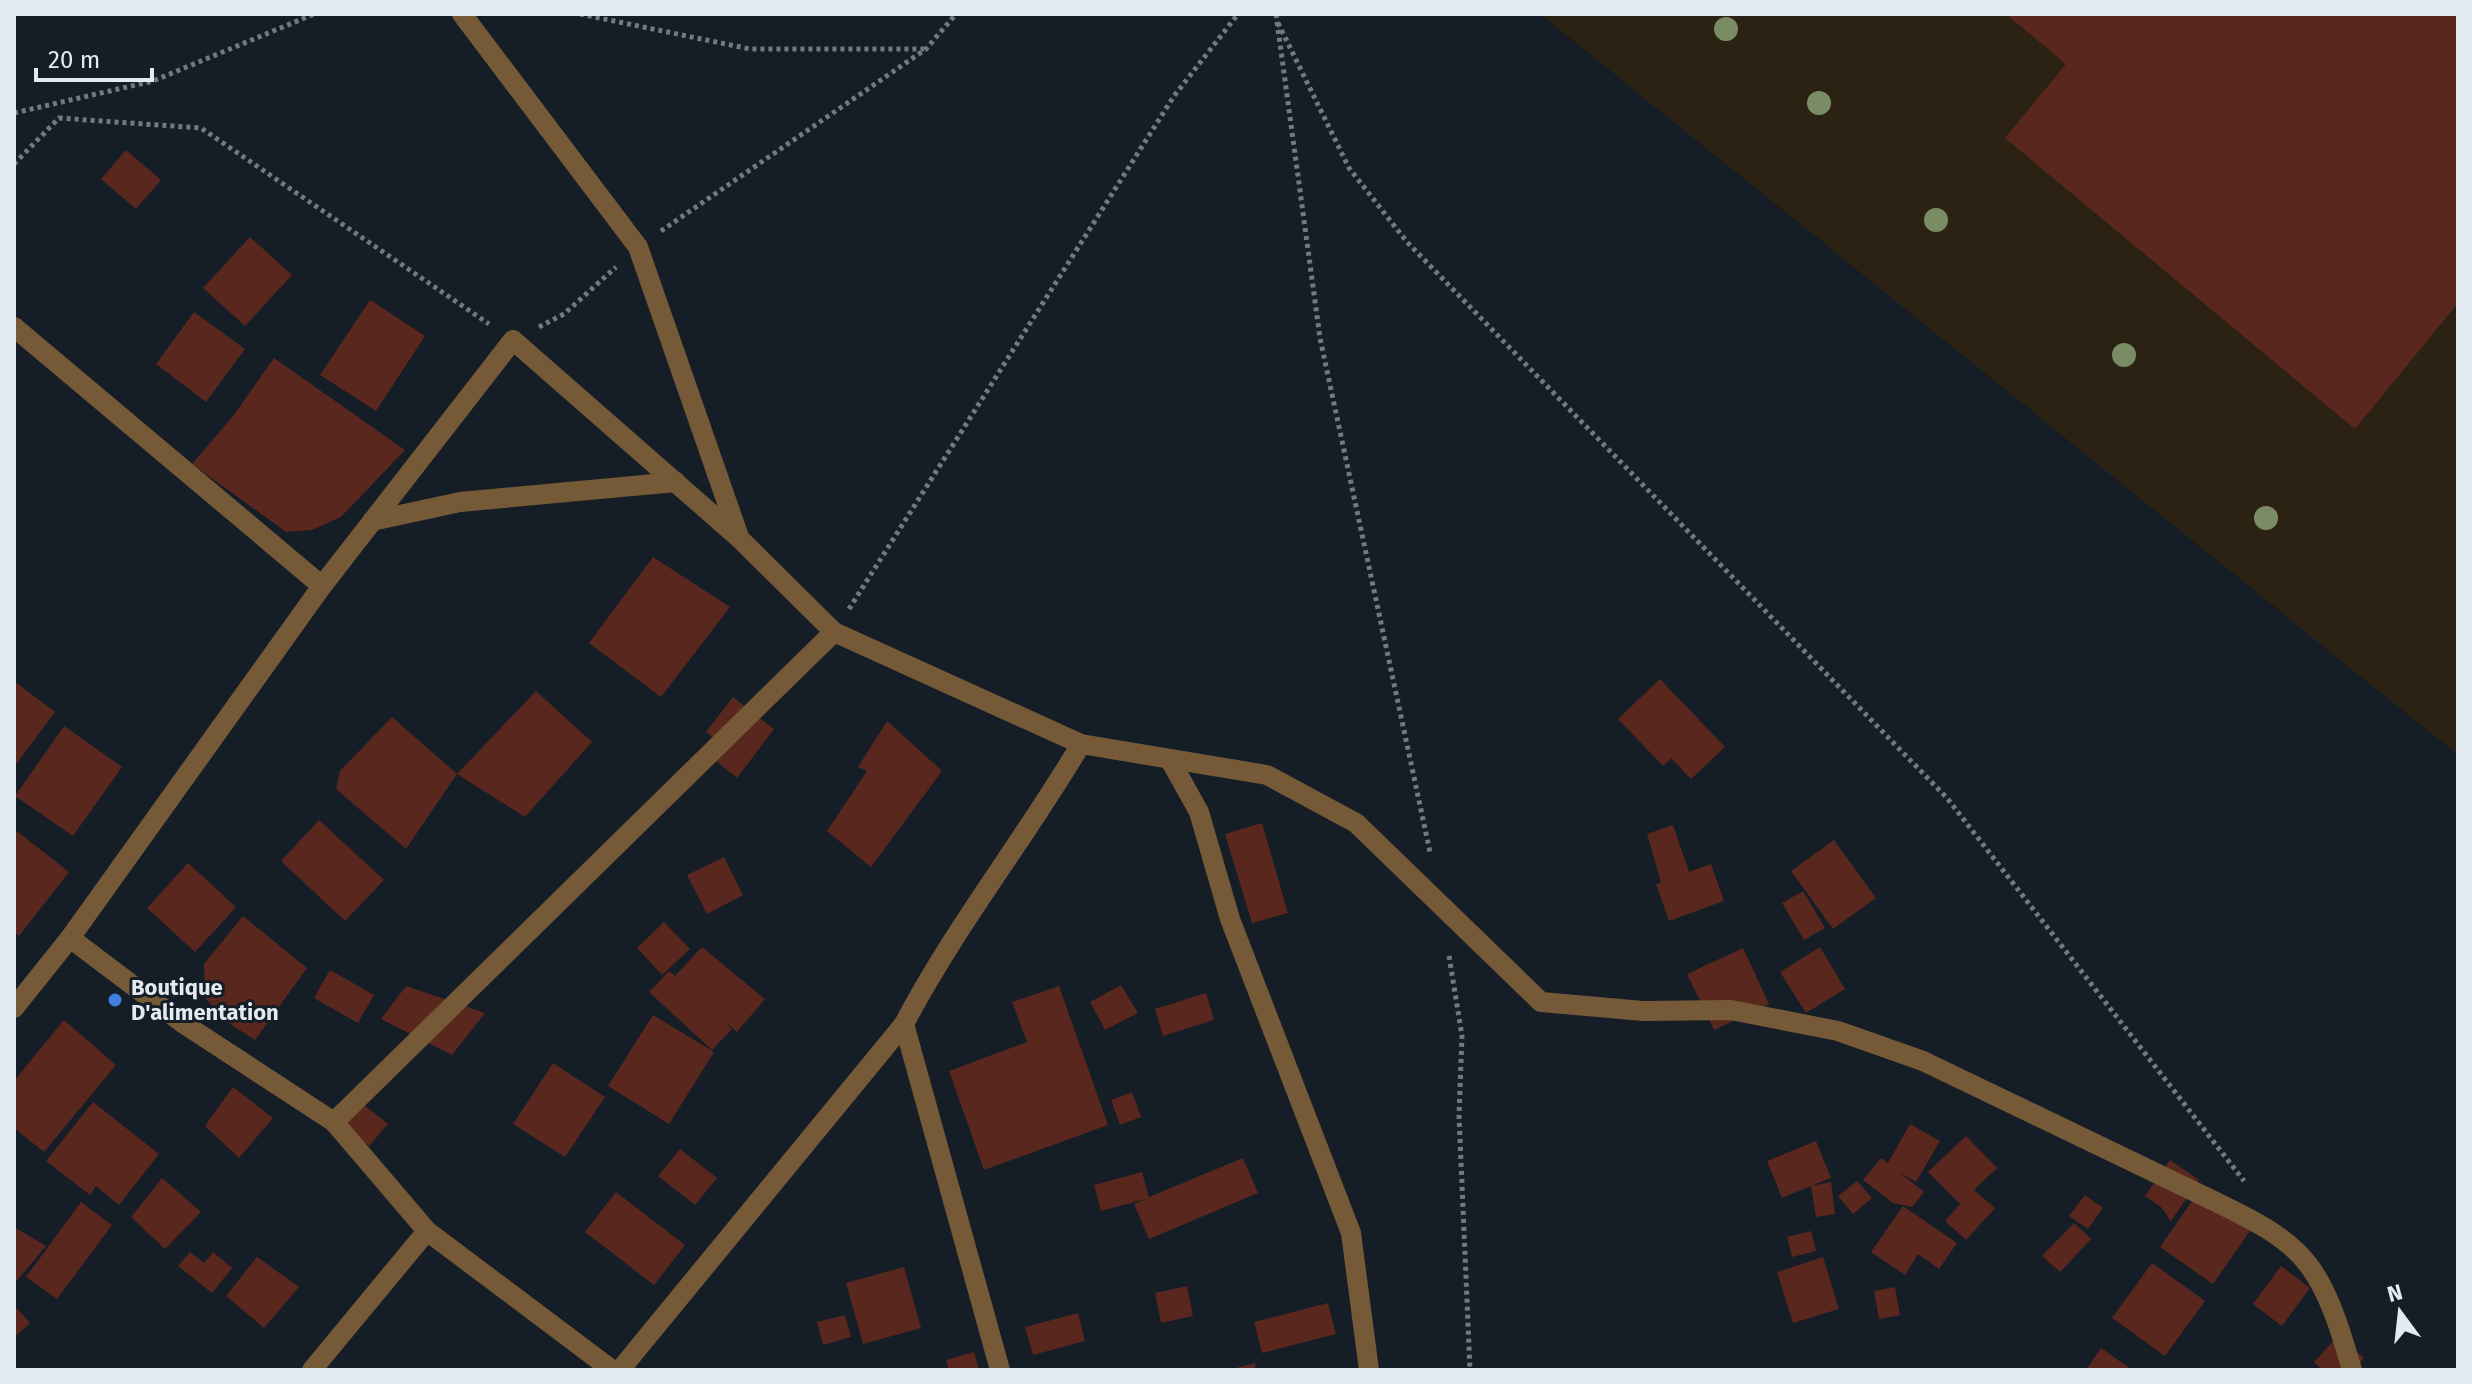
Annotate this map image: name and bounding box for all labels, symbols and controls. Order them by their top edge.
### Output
scale bar [36,32,152,82]
text: 20 m [48,46,100,74]
place label: Boutique D'alimentation [131,974,279,1026]
marker: Boutique D'alimentation [106,991,124,1009]
north arrow [2360,1272,2440,1352]
text: N [2384,1278,2405,1308]

